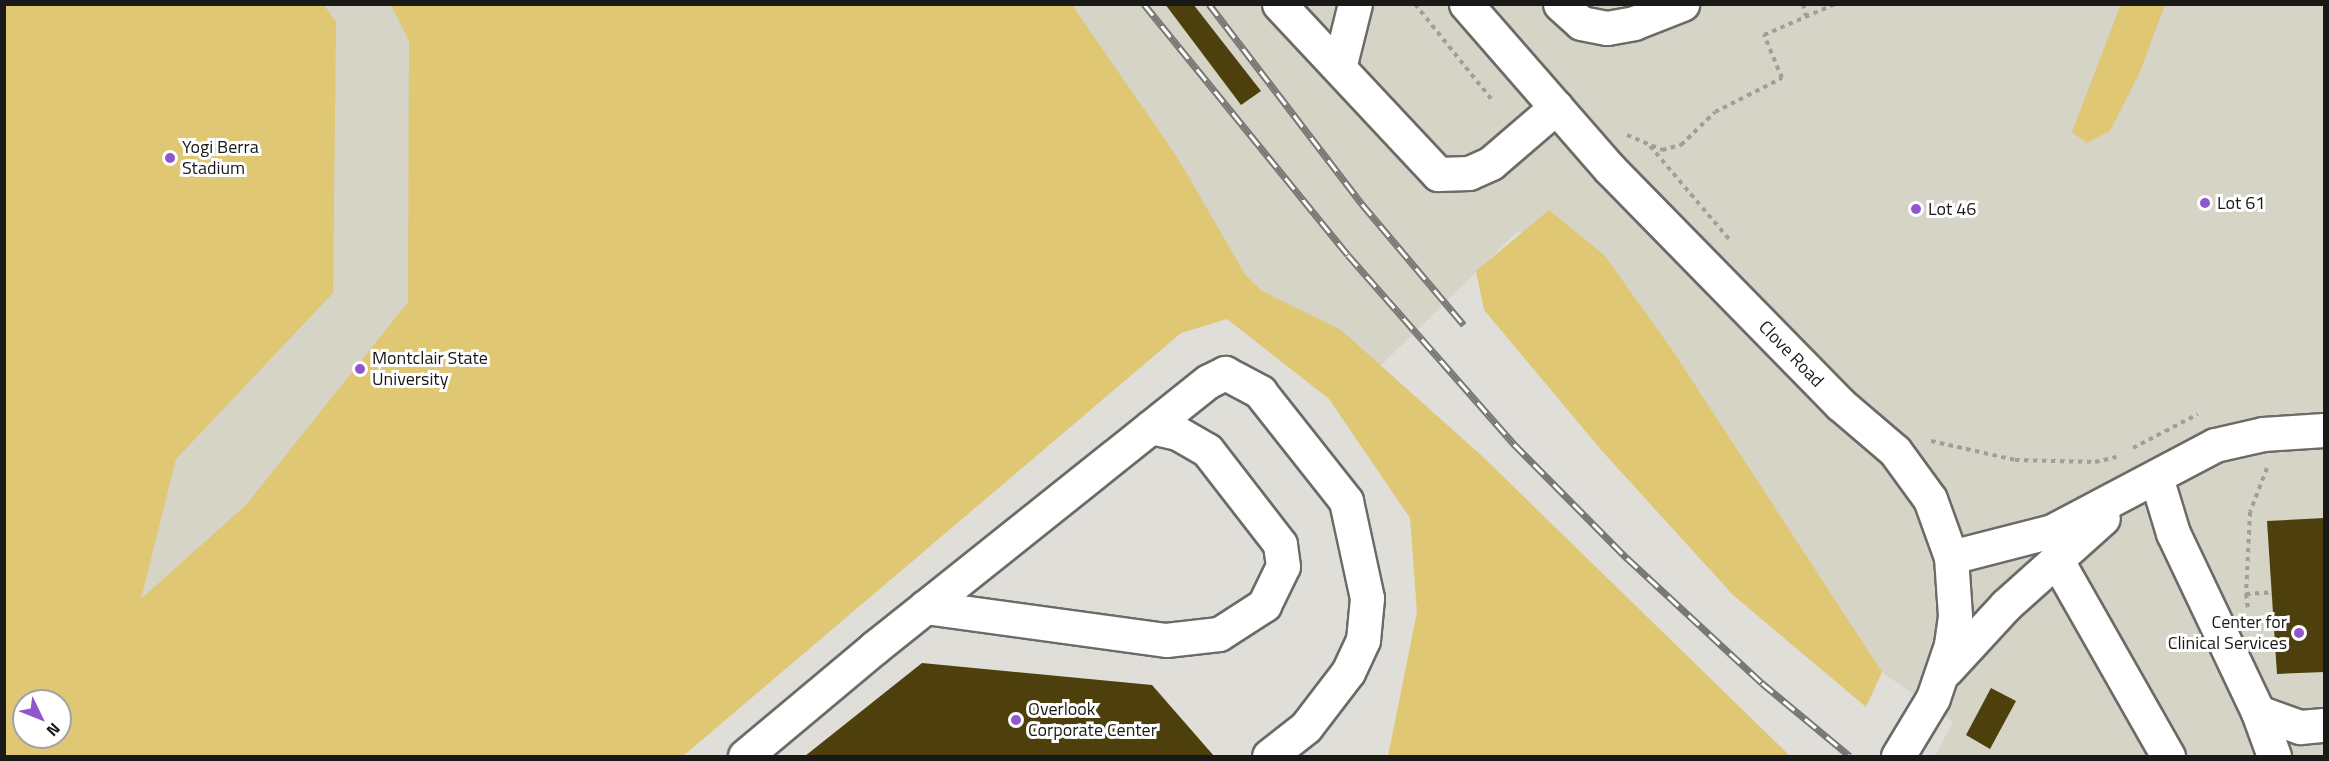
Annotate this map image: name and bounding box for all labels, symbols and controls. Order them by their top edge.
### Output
place label: Yogi Berra Stadium [182,137,259,180]
marker: Yogi Berra Stadium [163,151,177,165]
place label: Lot 61 [2217,192,2265,214]
marker: Lot 61 [2198,196,2212,210]
place label: Lot 46 [1928,198,1976,220]
marker: Lot 46 [1909,202,1923,216]
street label: Clove Road [1754,316,1828,392]
place label: Montclair State University [372,348,488,391]
marker: Montclair State University [353,362,367,376]
place label: Center for Clinical Services [2168,612,2287,654]
marker: Center for Clinical Services [2292,626,2306,640]
north arrow [12,689,72,749]
place label: Overlook Corporate Center [1028,699,1157,742]
marker: Overlook Corporate Center [1009,713,1023,727]
text: N [41,718,66,742]

